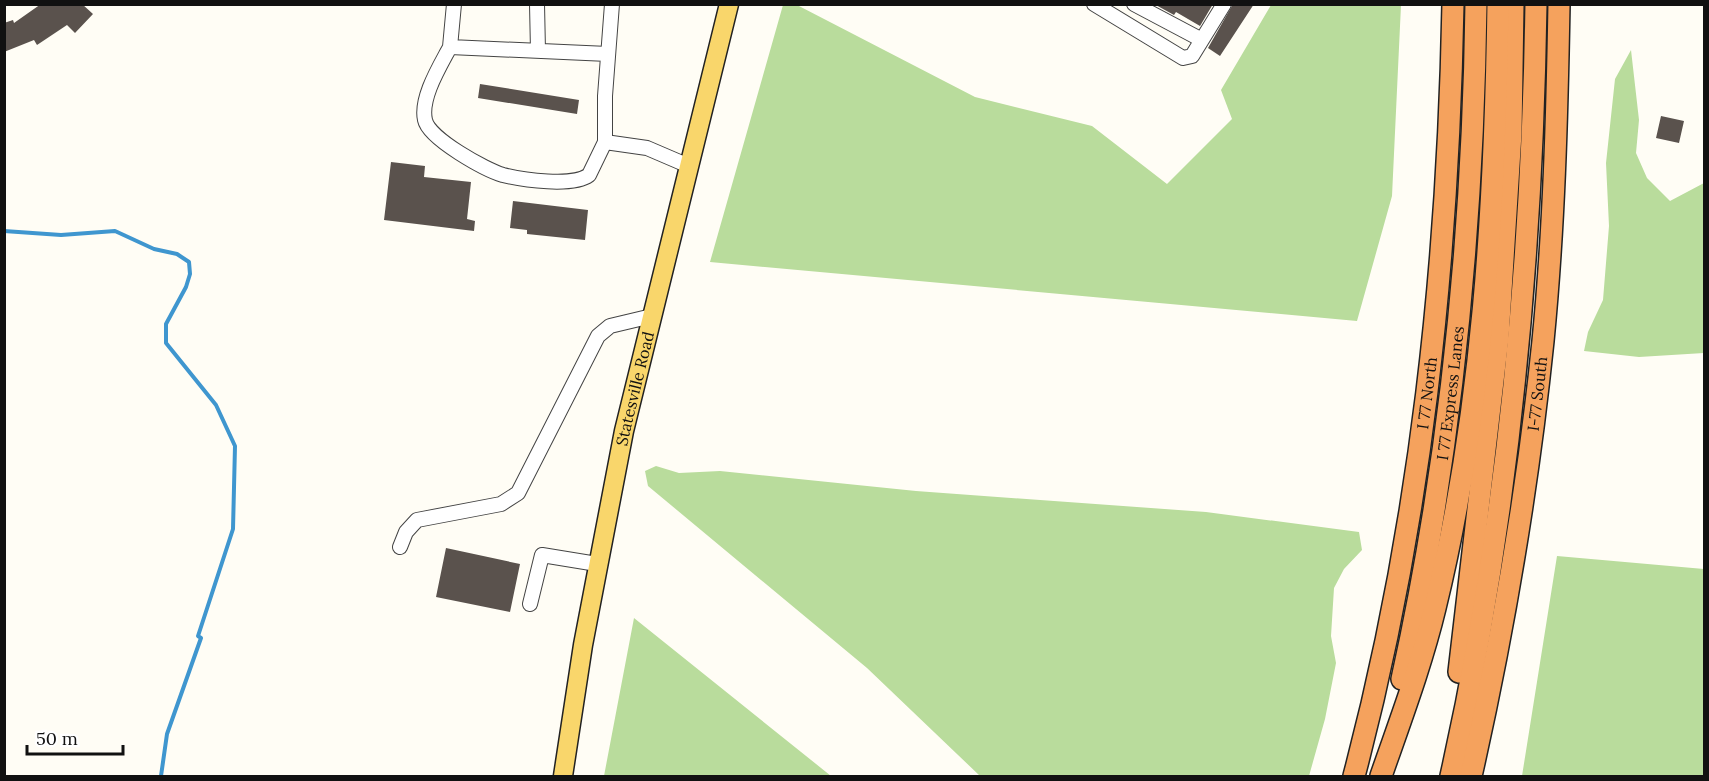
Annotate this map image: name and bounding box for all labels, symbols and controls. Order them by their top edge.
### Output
street label: I 77 Express Lanes [1432,325,1468,461]
street label: Statesville Road [611,329,658,448]
street label: I 77 North [1412,355,1441,431]
street label: I-77 South [1523,355,1551,432]
scale bar [27,718,123,756]
text: 50 m [36,727,78,750]

